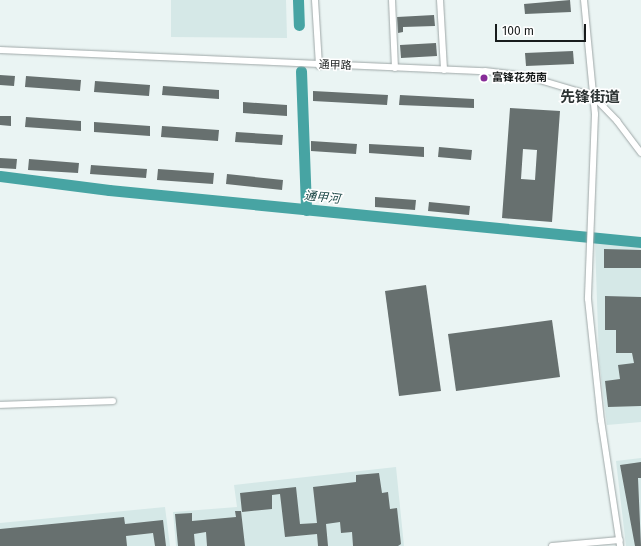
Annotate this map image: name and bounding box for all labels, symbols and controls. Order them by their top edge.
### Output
scale bar [497,16,588,42]
text: 100 m [502,24,534,38]
street label: 通甲路 [318,59,352,73]
place label: 富锋花苑南 [492,71,547,85]
marker: 富锋花苑南 [479,73,489,83]
district label: 先锋街道 [560,89,620,107]
water label: 通甲河 [303,189,341,207]

